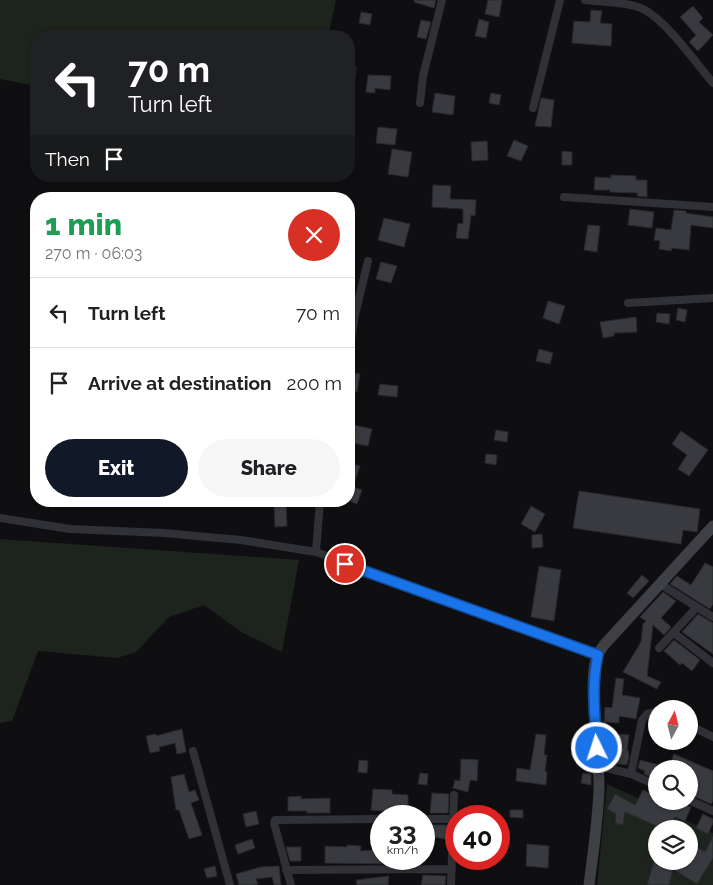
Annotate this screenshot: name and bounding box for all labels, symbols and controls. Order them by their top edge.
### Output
text: 70 m [128,49,210,90]
icon: left [45,50,110,115]
text: Turn left [128,91,212,117]
icon: arrive [100,145,128,173]
text: Then [45,148,90,170]
text: 1 min [45,207,122,242]
button: close [288,209,340,261]
text: 270 m · 06:03 [45,244,142,263]
icon: left [45,299,73,327]
text: Turn left [88,302,165,324]
text: 70 m [296,302,340,324]
icon: arrive [45,369,73,397]
text: Arrive at destination [88,372,272,394]
text: 200 m [287,372,342,394]
button: Exit [45,439,188,497]
button: Share [198,439,340,497]
pin [324,543,366,585]
icon: arrive [331,550,359,578]
north arrow [648,700,698,750]
map controls [648,700,698,870]
position arrow [570,721,622,773]
button: search [648,760,698,810]
speed limit sign: 40 [445,805,510,870]
text: 33 [389,816,416,846]
button: layers [648,820,698,870]
text: km/h [387,843,418,857]

